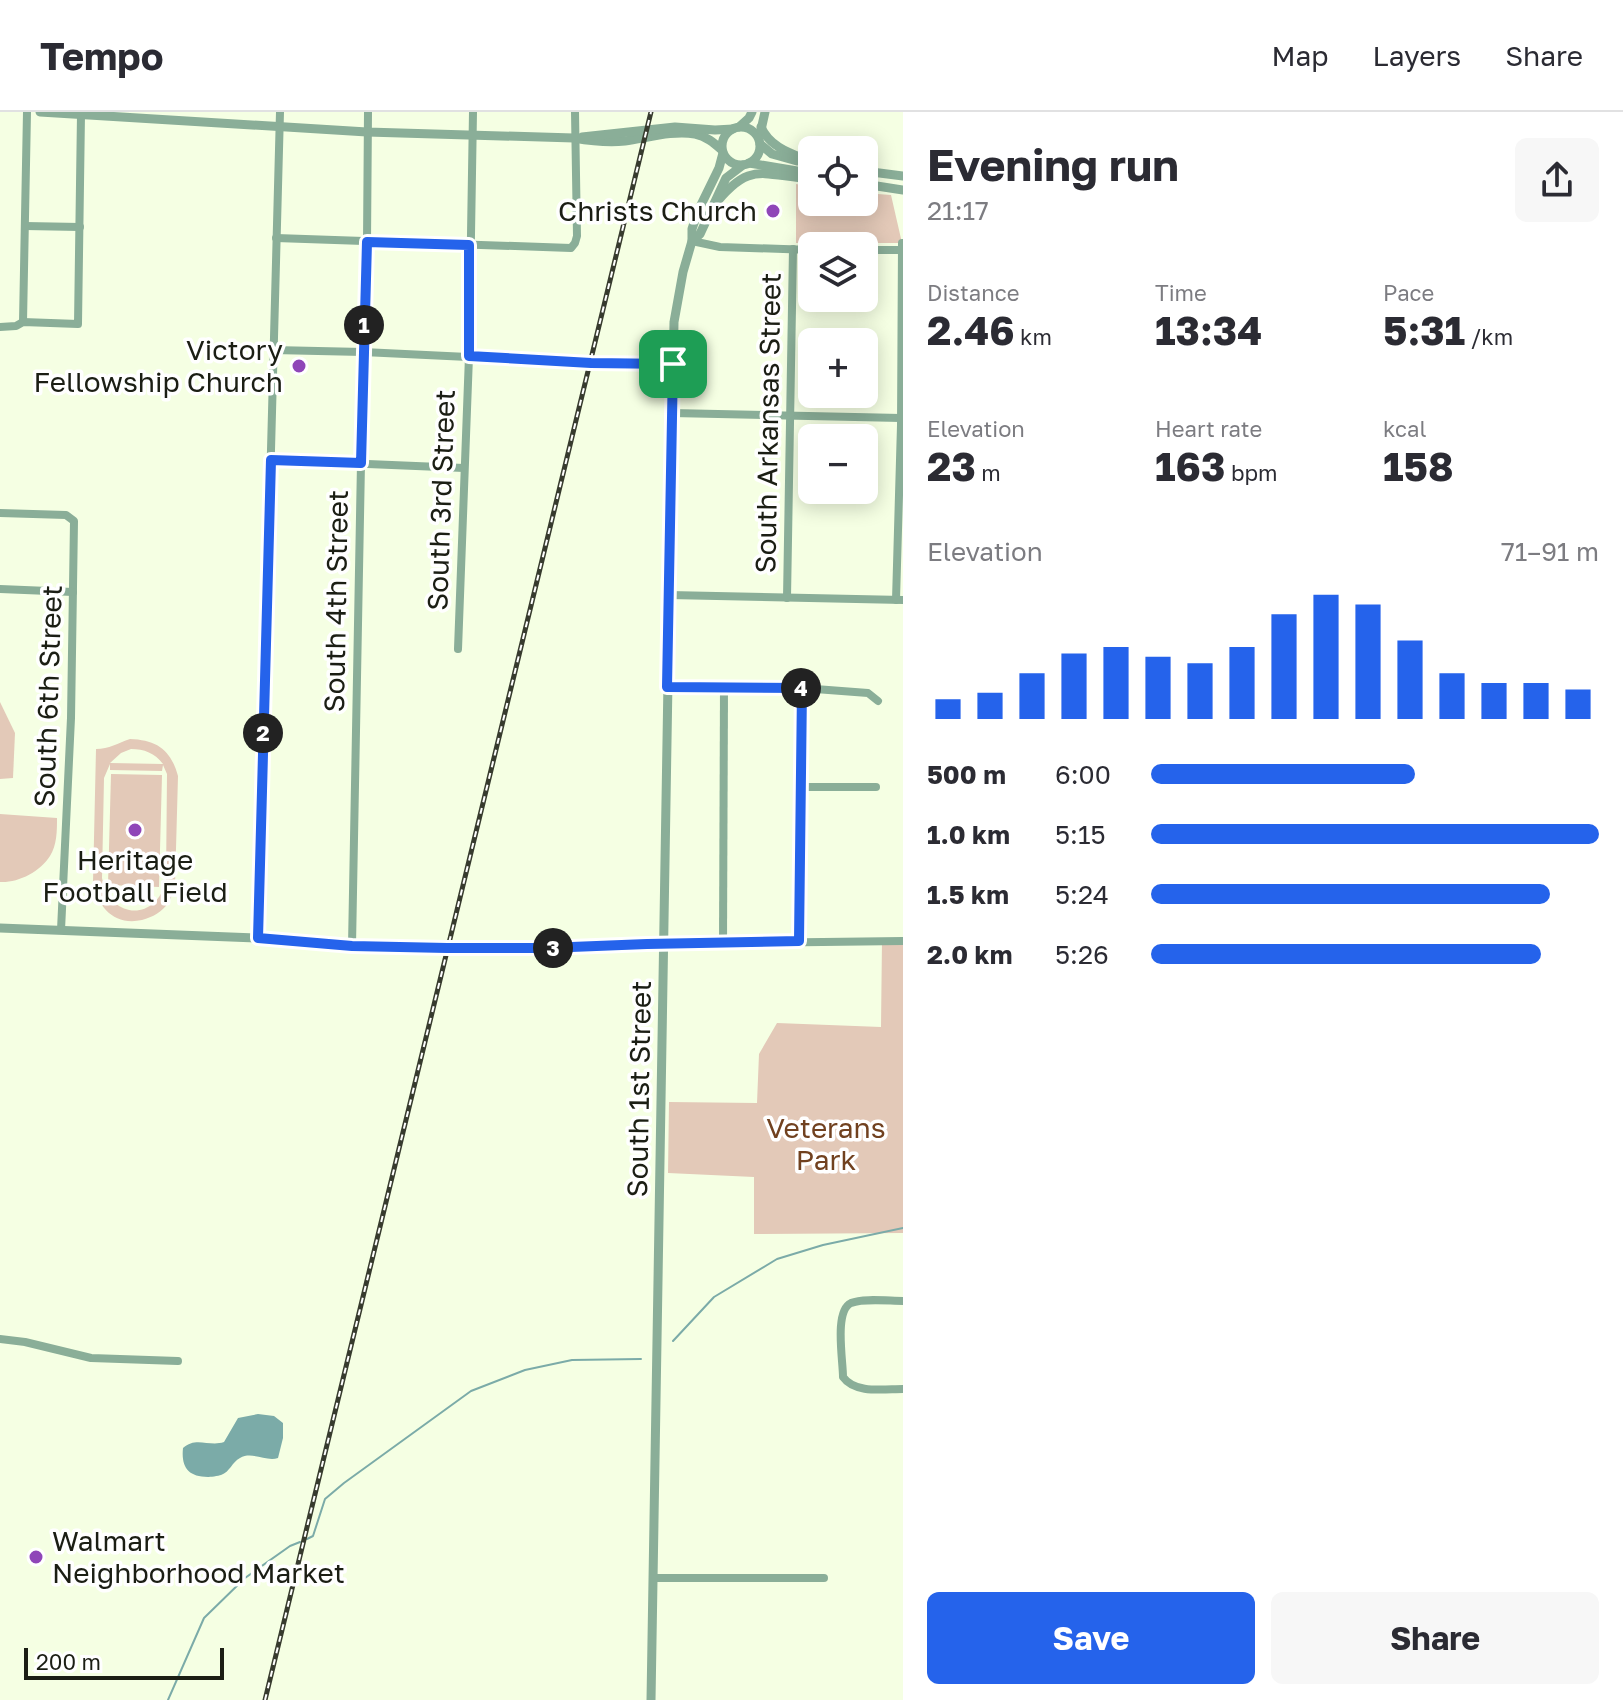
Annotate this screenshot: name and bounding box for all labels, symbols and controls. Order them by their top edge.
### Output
text: Tempo [40,33,164,78]
text: Map [1271,39,1329,72]
text: Layers [1373,39,1461,72]
text: Share [1505,39,1583,72]
map controls [798,136,878,504]
button: locate [798,136,878,216]
text: Evening run [927,138,1179,191]
button: share [1515,138,1599,222]
place label: Christs Church [558,194,757,227]
text: 21:17 [927,195,989,226]
marker: Christs Church [764,202,782,220]
button: layers [798,232,878,312]
street label: South Arkansas Street [748,272,787,574]
text: Distance [927,279,1019,306]
text: Time [1155,279,1207,306]
text: Pace [1383,279,1434,306]
pin: 1 [344,305,384,345]
text: 2.46 [927,306,1015,354]
text: 13:34 [1155,306,1262,354]
text: 5:31 [1383,306,1465,354]
text: 1 [358,311,370,338]
text: km [1015,323,1052,350]
text: /km [1465,323,1513,350]
button: + [798,328,878,408]
pin [639,330,707,398]
place label: Victory Fellowship Church [33,333,283,398]
icon: arrive [651,342,695,386]
marker: Victory Fellowship Church [290,357,308,375]
street label: South 3rd Street [420,389,461,611]
text: Elevation [927,415,1025,442]
text: Heart rate [1155,415,1262,442]
text: kcal [1383,415,1426,442]
button: − [798,424,878,504]
text: 23 [927,442,976,490]
text: 163 [1155,442,1225,490]
text: 158 [1383,442,1454,490]
text: m [976,459,1001,486]
text: bpm [1225,459,1277,486]
street label: South 4th Street [317,489,354,712]
text: Elevation [927,536,1043,567]
text: 71–91 m [1501,536,1599,567]
street label: South 6th Street [27,584,68,808]
pin: 4 [781,668,821,708]
text: 4 [794,674,808,701]
pin: 2 [243,713,283,753]
text: 2 [256,719,270,746]
text: 500 m [927,759,1006,790]
text: 6:00 [1055,759,1111,790]
text: 1.0 km [927,819,1010,850]
text: 5:15 [1055,819,1106,850]
marker: Heritage Football Field [126,821,144,839]
place label: Heritage Football Field [42,843,228,908]
text: 1.5 km [927,879,1009,910]
text: 5:24 [1055,879,1109,910]
pin: 3 [533,928,573,968]
text: 3 [546,934,560,961]
text: 2.0 km [927,939,1012,970]
text: 5:26 [1055,939,1109,970]
street label: South 1st Street [620,980,657,1198]
park label: Veterans Park [766,1111,886,1176]
place label: Walmart Neighborhood Market [52,1524,345,1589]
marker: Walmart Neighborhood Market [27,1548,45,1566]
button: Save [927,1592,1255,1684]
button: Share [1271,1592,1599,1684]
scale bar [24,1644,224,1680]
text: 200 m [36,1648,101,1675]

